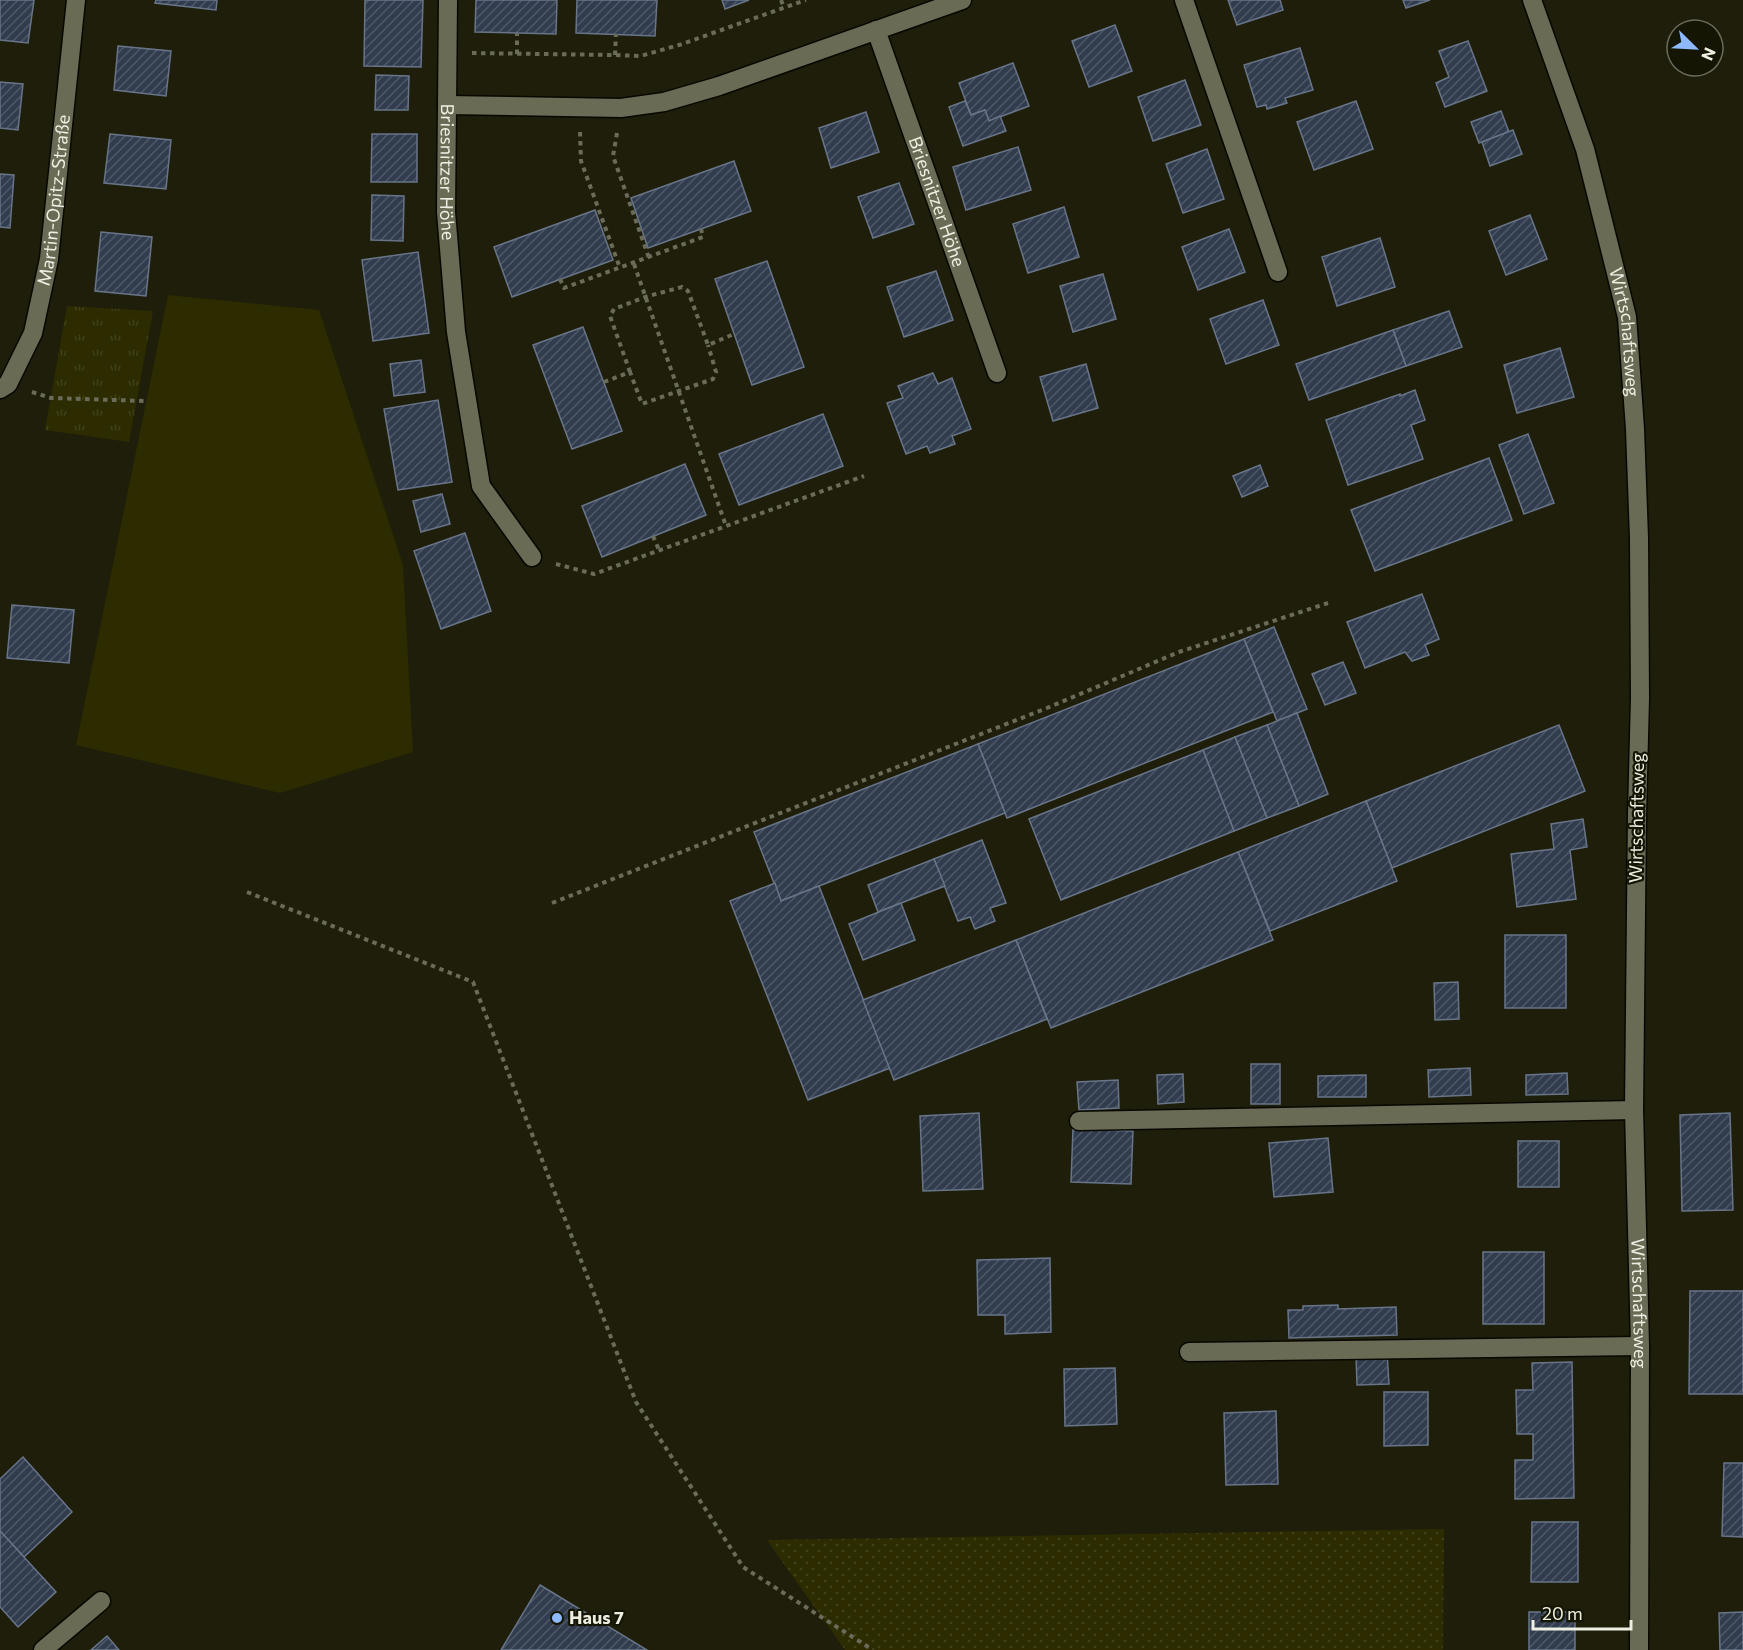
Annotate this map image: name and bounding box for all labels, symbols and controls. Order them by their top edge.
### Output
north arrow [1665,18,1725,78]
text: N [1698,45,1720,64]
street label: Briesnitzer Höhe [436,104,460,241]
street label: Martin-Opitz-Straße [32,113,74,288]
street label: Briesnitzer Höhe [904,133,971,269]
street label: Wirtschaftsweg [1605,265,1645,398]
street label: Wirtschaftsweg [1624,752,1648,883]
street label: Wirtschaftsweg [1627,1238,1652,1369]
scale bar [1533,1593,1630,1631]
text: 20 m [1542,1602,1583,1624]
place label: Haus 7 [569,1606,624,1628]
marker: Haus 7 [550,1611,564,1625]

